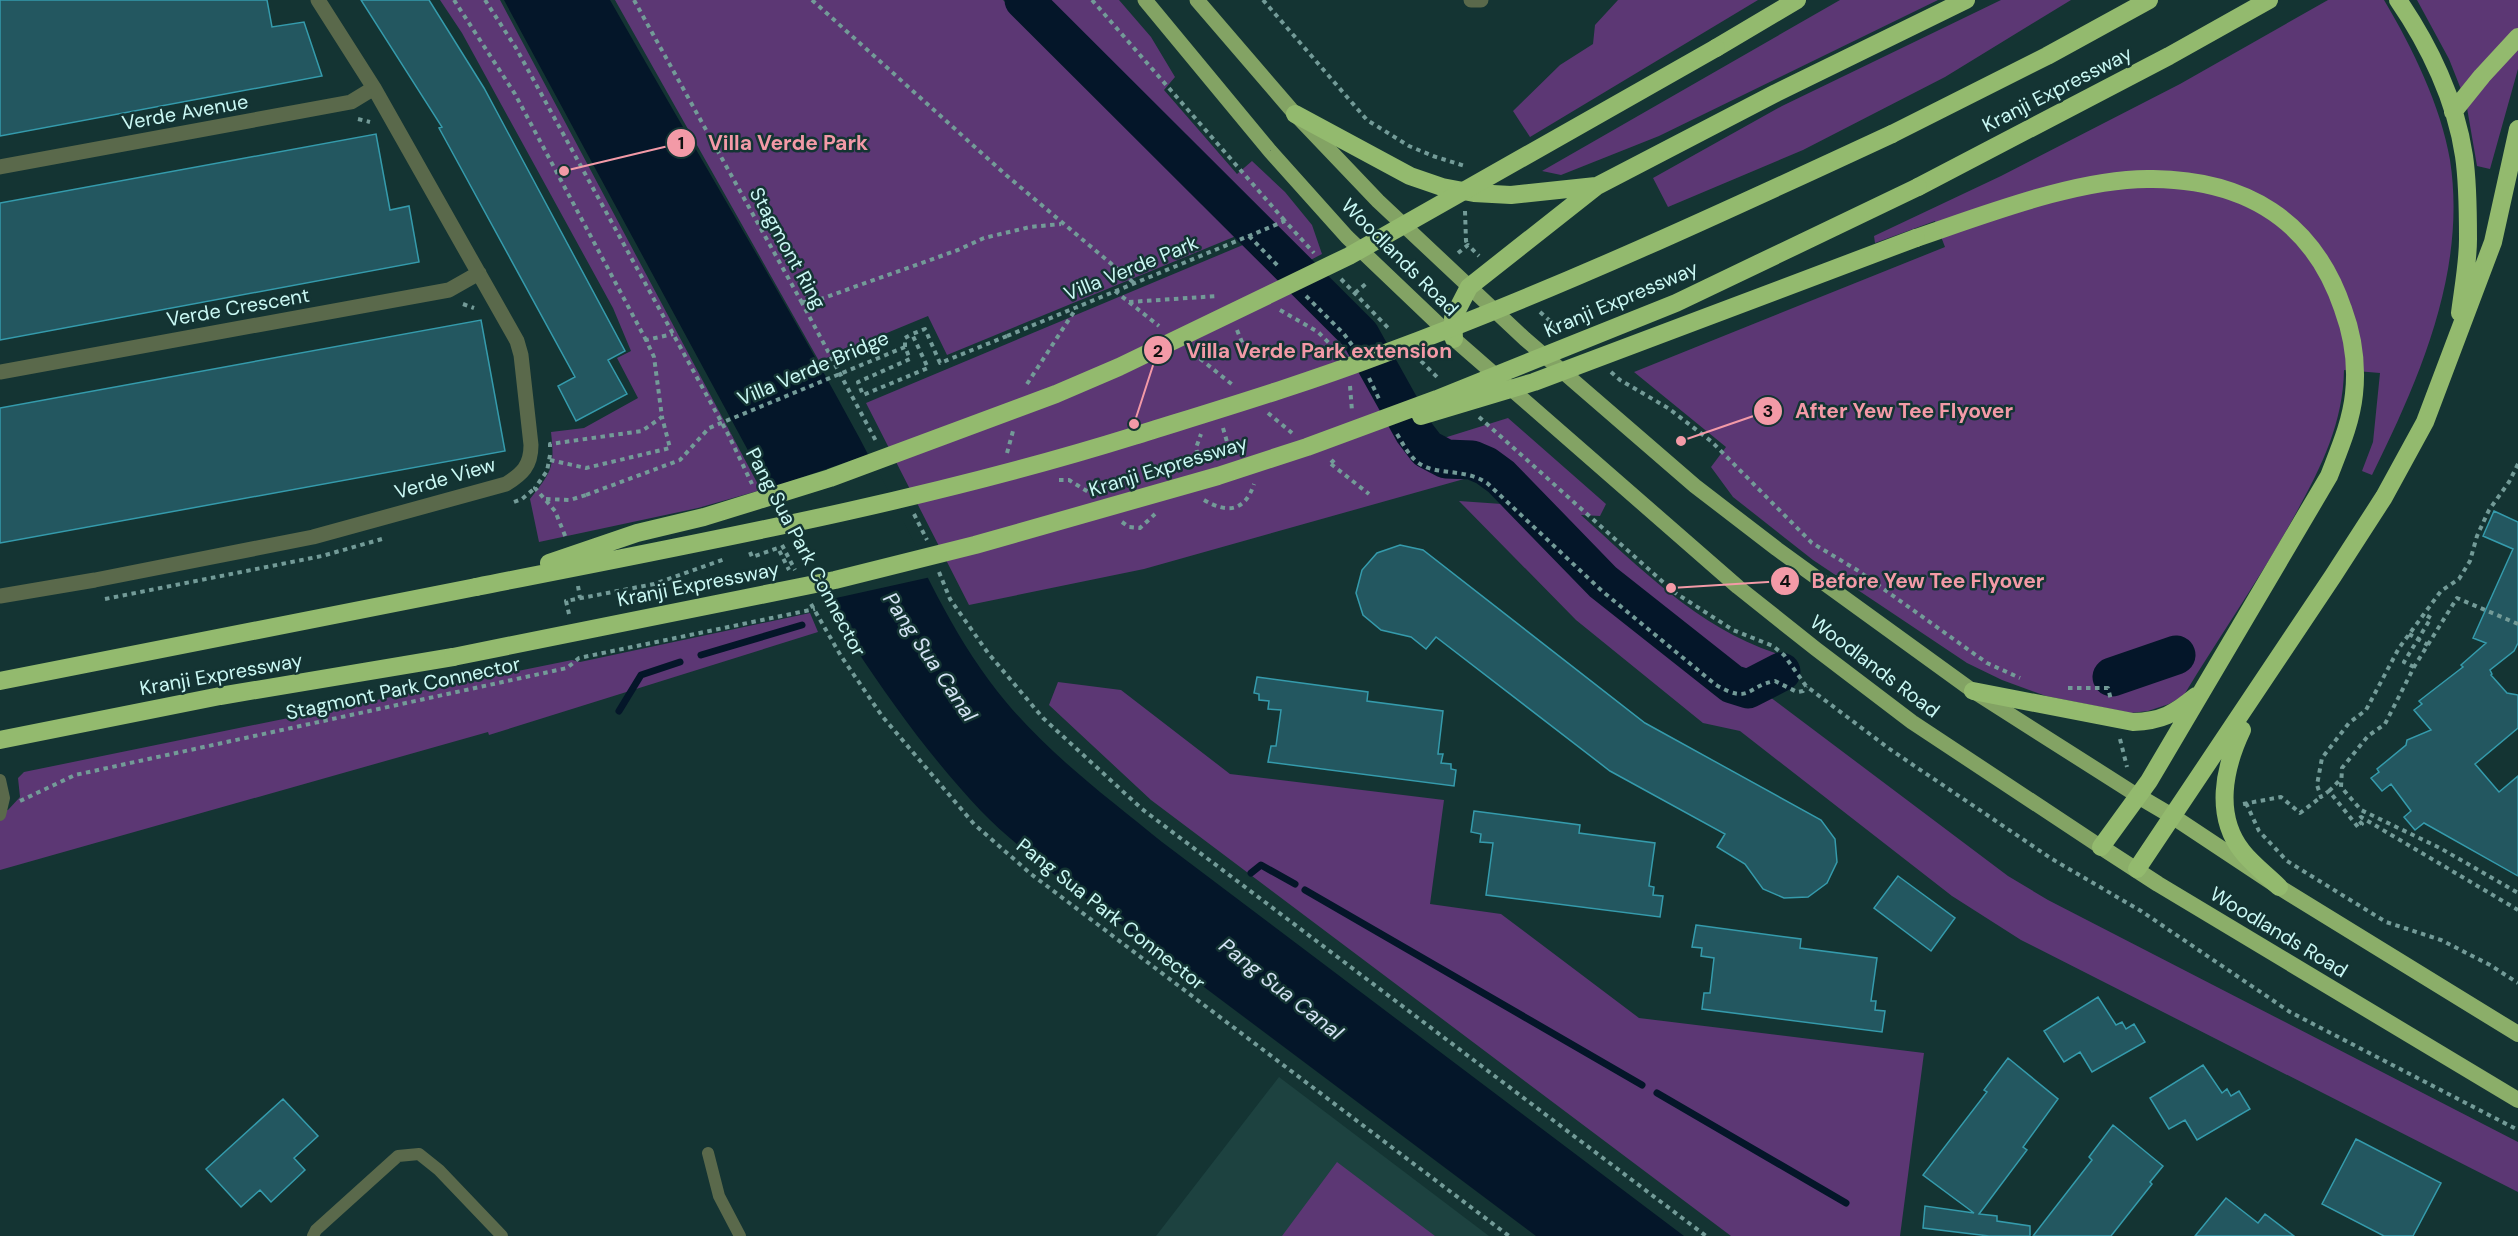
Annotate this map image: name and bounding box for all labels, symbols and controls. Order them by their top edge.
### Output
street label: Kranji Expressway [1978,40,2136,138]
street label: Verde Avenue [120,88,250,136]
callout: Villa Verde Park [666,123,880,162]
text: Villa Verde Park [708,129,868,157]
text: 1 [678,131,684,155]
street label: Stagmont Ring [744,183,832,313]
street label: Woodlands Road [1336,193,1464,321]
street label: Villa Verde Park [1060,229,1202,307]
street label: Kranji Expressway [1540,255,1702,343]
street label: Verde Crescent [165,282,312,332]
street label: Villa Verde Bridge [733,324,893,412]
callout: Villa Verde Park extension [1143,331,1464,370]
text: Villa Verde Park extension [1186,337,1452,365]
text: 2 [1153,339,1163,363]
callout: After Yew Tee Flyover [1753,391,2025,430]
text: After Yew Tee Flyover [1795,397,2014,425]
text: 3 [1763,399,1773,423]
street label: Kranji Expressway [1085,429,1251,503]
street label: Pang Sua Park Connector [740,443,872,661]
street label: Verde View [391,451,499,505]
street label: Kranji Expressway [615,556,781,612]
callout: Before Yew Tee Flyover [1770,561,2057,600]
text: Before Yew Tee Flyover [1812,567,2045,595]
text: 4 [1779,569,1791,593]
water label: Pang Sua Canal [876,587,984,727]
street label: Woodlands Road [1805,609,1945,723]
street label: Kranji Expressway [138,647,304,701]
street label: Stagmont Park Connector [283,650,523,726]
street label: Pang Sua Park Connector [1011,832,1211,996]
street label: Woodlands Road [2205,881,2353,983]
water label: Pang Sua Canal [1213,932,1349,1046]

